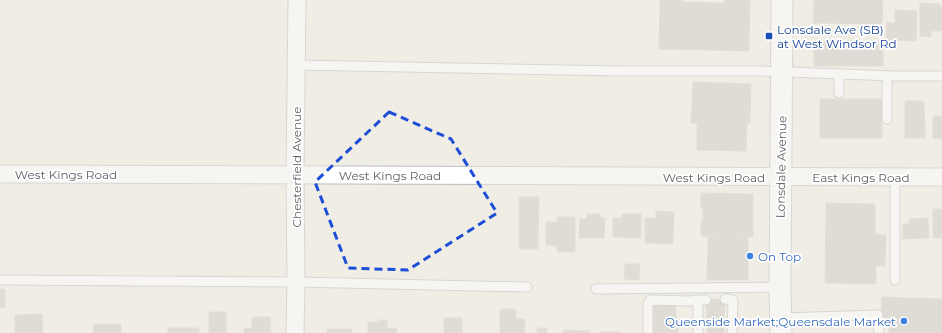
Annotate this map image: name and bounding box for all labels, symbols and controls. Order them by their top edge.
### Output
place label: Lonsdale Ave (SB) at West Windsor Rd [777,22,897,51]
marker: Lonsdale Ave (SB) at West Windsor Rd [764,31,774,41]
street label: Chesterfield Avenue [289,107,304,227]
street label: Lonsdale Avenue [773,116,789,218]
street label: West Kings Road [15,167,117,182]
street label: West Kings Road [339,168,441,183]
street label: West Kings Road [663,170,765,185]
street label: East Kings Road [812,170,910,185]
place label: On Top [758,249,801,264]
marker: On Top [745,251,755,261]
place label: Queenside Market;Queensdale Market [665,314,896,329]
marker: Queenside Market;Queensdale Market [899,316,909,326]

